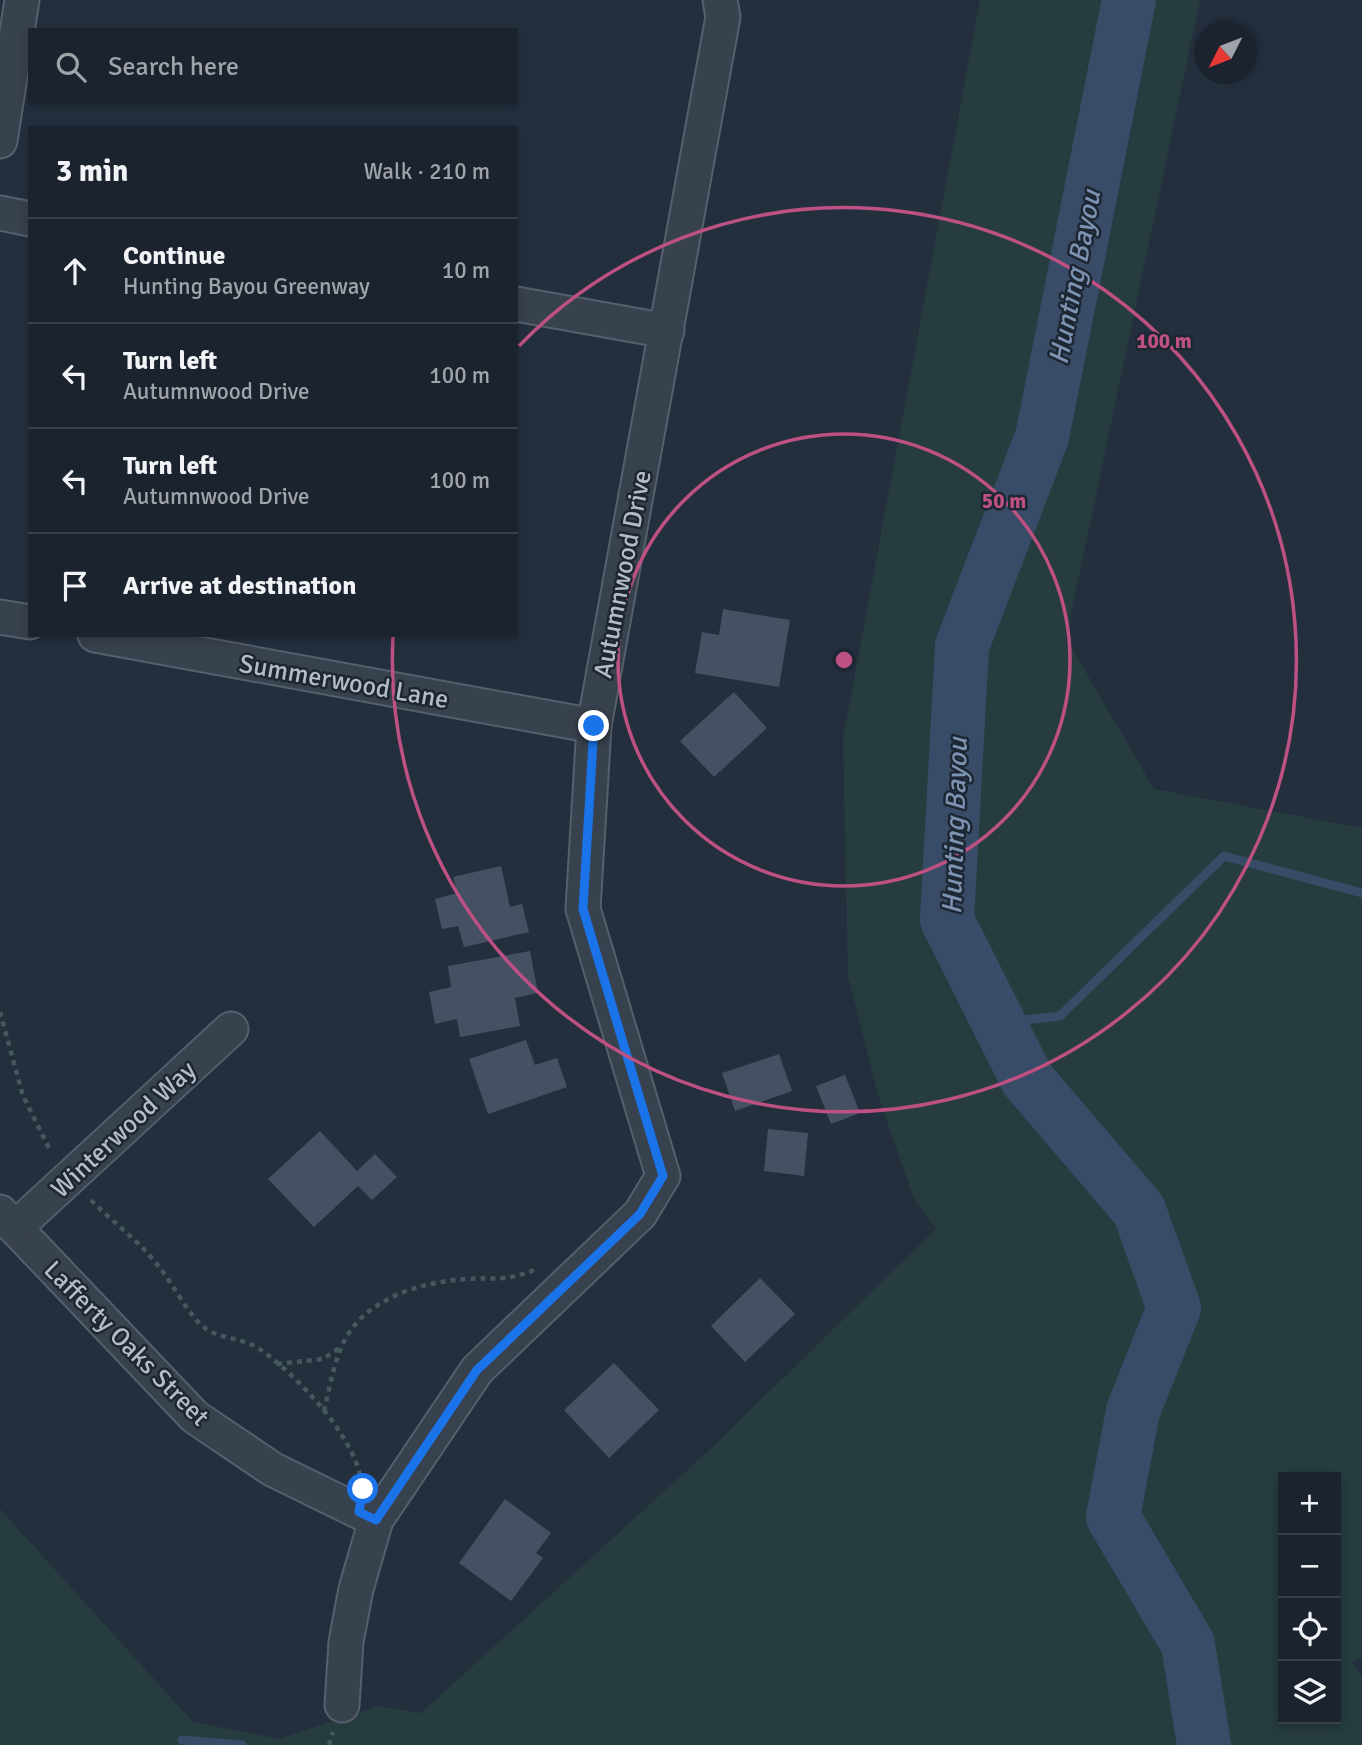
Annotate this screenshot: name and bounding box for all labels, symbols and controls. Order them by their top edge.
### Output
north arrow [1194,21,1257,84]
search box [28,28,518,105]
icon: search [52,48,90,86]
text: Search here [108,51,239,83]
text: 3 min [56,153,128,190]
text: Walk · 210 m [364,157,490,186]
water label: Hunting Bayou [1041,186,1109,367]
text: Continue [123,240,225,272]
icon: ahead [56,252,94,290]
text: 10 m [442,256,490,285]
text: Hunting Bayou Greenway [123,272,370,301]
text: 100 m [1136,328,1192,354]
text: Turn left [123,345,217,377]
icon: left [56,357,94,395]
text: 100 m [429,361,490,390]
text: Autumnwood Drive [123,377,309,406]
text: Turn left [123,450,217,482]
icon: left [56,462,94,500]
text: 100 m [429,466,490,495]
street label: Autumnwood Drive [587,468,659,681]
text: Autumnwood Drive [123,482,309,511]
text: 50 m [982,488,1026,514]
icon: arrive [56,567,94,605]
text: Arrive at destination [123,570,356,602]
street label: Summerwood Lane [237,648,451,716]
centre of rings [832,648,856,672]
route end [578,710,609,741]
water label: Hunting Bayou [935,735,975,915]
street label: Winterwood Way [45,1054,203,1205]
street label: Lafferty Oaks Street [37,1254,216,1433]
map controls [1278,1472,1341,1724]
button: + [1278,1472,1341,1535]
route start [347,1473,378,1504]
button: − [1278,1535,1341,1598]
button: locate [1278,1598,1341,1661]
button: layers [1278,1661,1341,1724]

